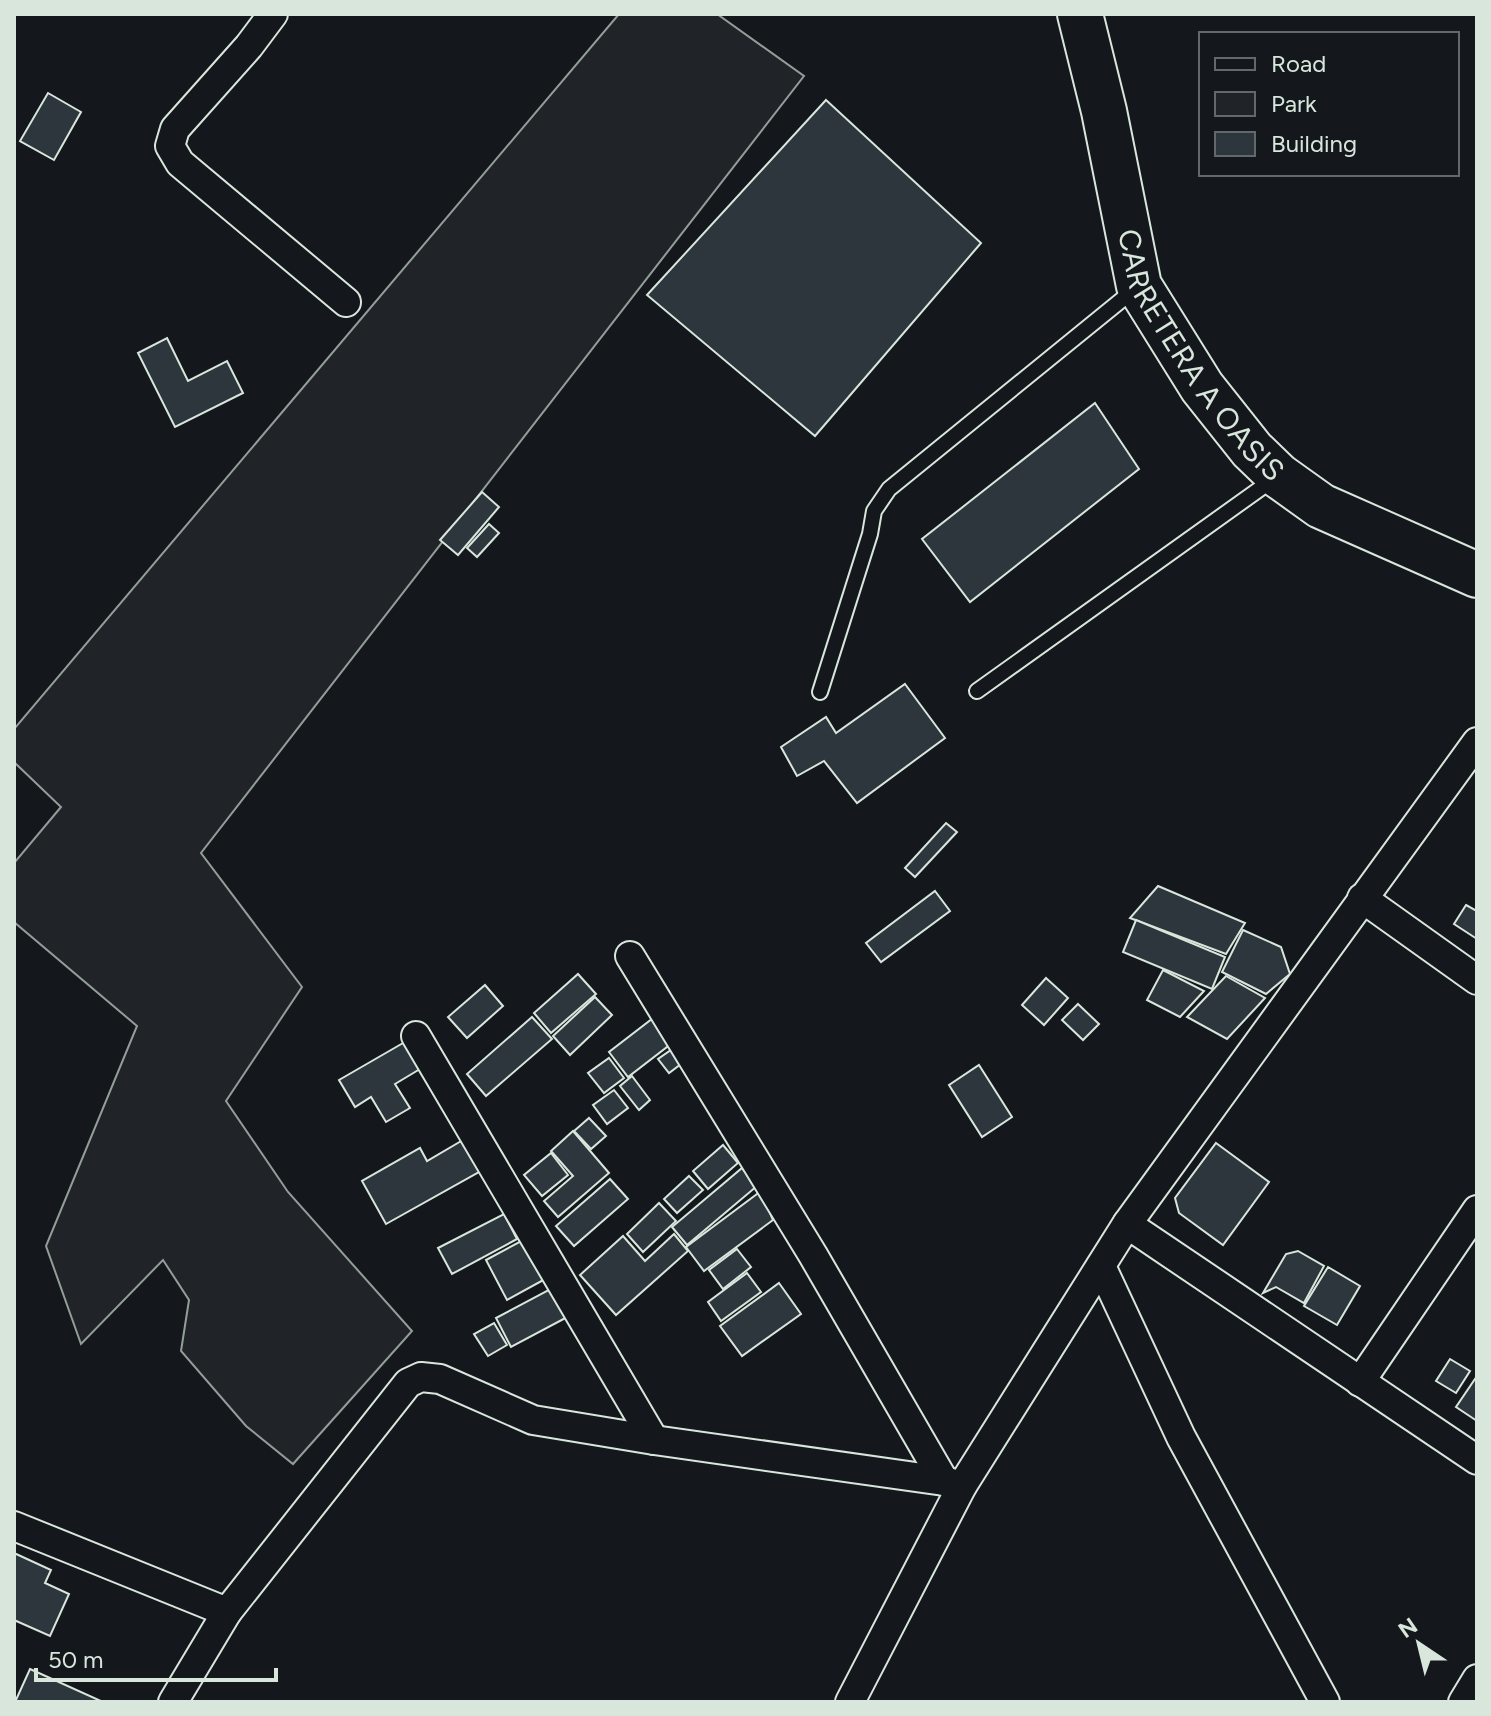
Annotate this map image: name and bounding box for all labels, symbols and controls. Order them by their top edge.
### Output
legend [1199,32,1459,176]
text: Road [1271,49,1326,78]
text: Park [1271,89,1317,118]
text: Building [1271,129,1357,158]
street label: CARRETERA A OASIS [1110,226,1292,489]
north arrow [1379,1604,1459,1684]
text: N [1393,1612,1423,1644]
scale bar [36,1632,276,1682]
text: 50 m [48,1645,104,1674]

